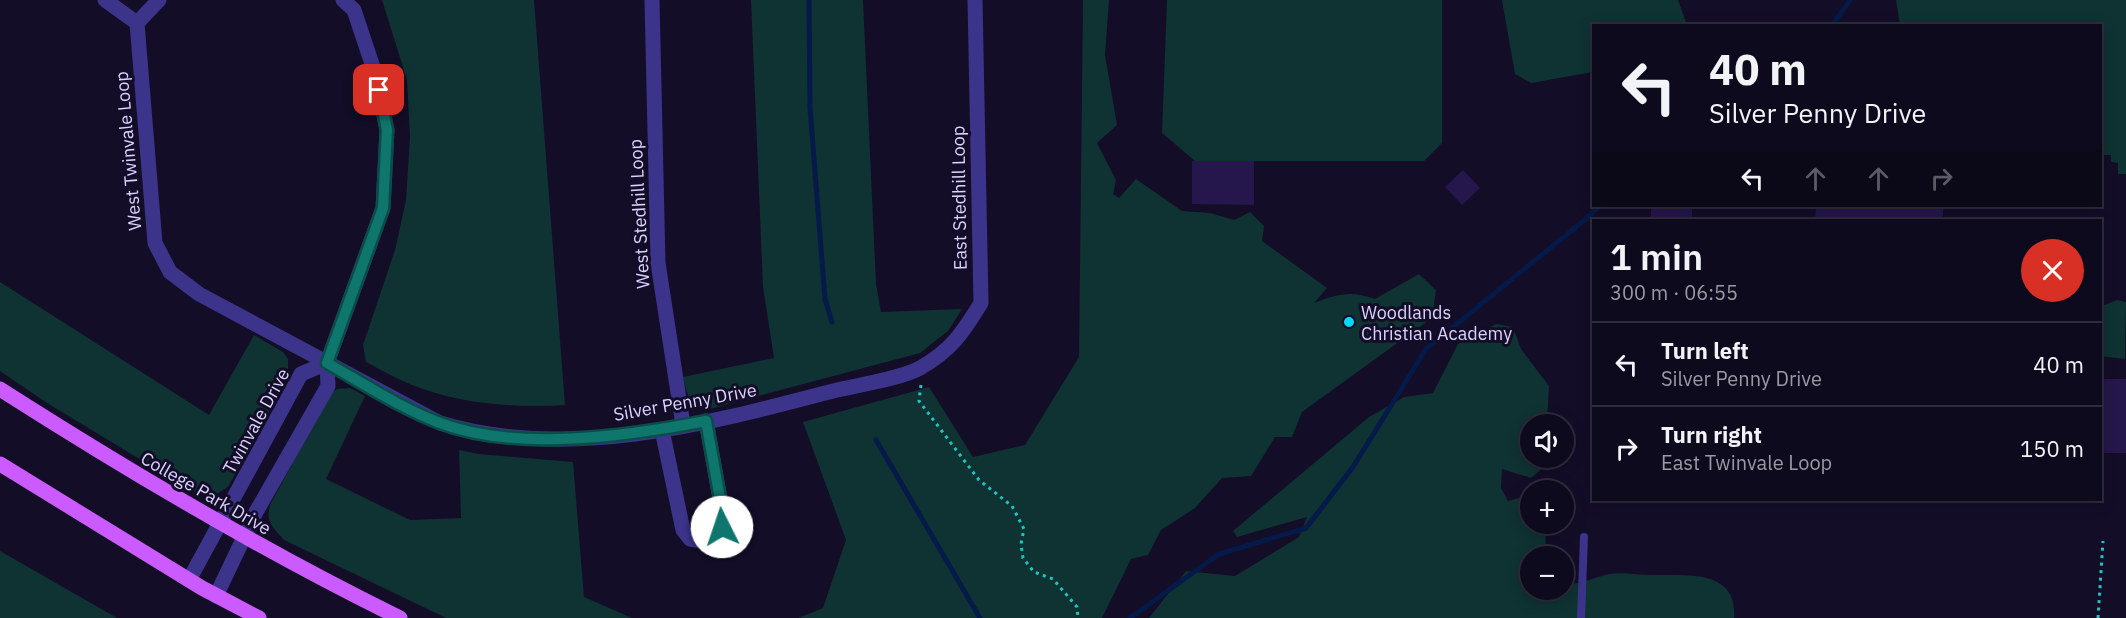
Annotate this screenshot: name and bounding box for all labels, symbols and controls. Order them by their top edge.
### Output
text: 40 m [1709,42,1807,97]
icon: left [1610,48,1688,126]
pin [353,64,404,115]
street label: West Twinvale Loop [110,70,146,232]
icon: arrive [362,73,395,106]
text: Silver Penny Drive [1709,95,1926,130]
street label: East Stedhill Loop [946,126,972,270]
street label: West Stedhill Loop [624,139,654,289]
icon: left [1736,162,1769,195]
icon: ahead [1799,162,1832,195]
icon: ahead [1862,162,1895,195]
icon: right [1925,162,1958,195]
text: 1 min [1610,233,1703,280]
button: close [2021,239,2084,302]
text: 300 m · 06:55 [1610,279,1738,306]
place label: Woodlands Christian Academy [1361,301,1512,345]
marker: Woodlands Christian Academy [1342,315,1356,329]
text: Turn left [1661,336,1749,365]
icon: left [1610,348,1643,381]
text: 40 m [2033,350,2084,379]
street label: Twinvale Drive [218,364,294,478]
text: Silver Penny Drive [1661,365,1822,392]
street label: Silver Penny Drive [612,378,758,426]
map controls [1520,414,1574,600]
button: sound [1520,414,1574,468]
text: Turn right [1661,420,1762,449]
icon: right [1610,432,1643,465]
text: 150 m [2020,434,2084,463]
street label: College Park Drive [137,446,275,540]
text: East Twinvale Loop [1661,449,1832,476]
button: + [1520,480,1574,534]
position arrow [690,495,754,559]
button: − [1520,546,1574,600]

